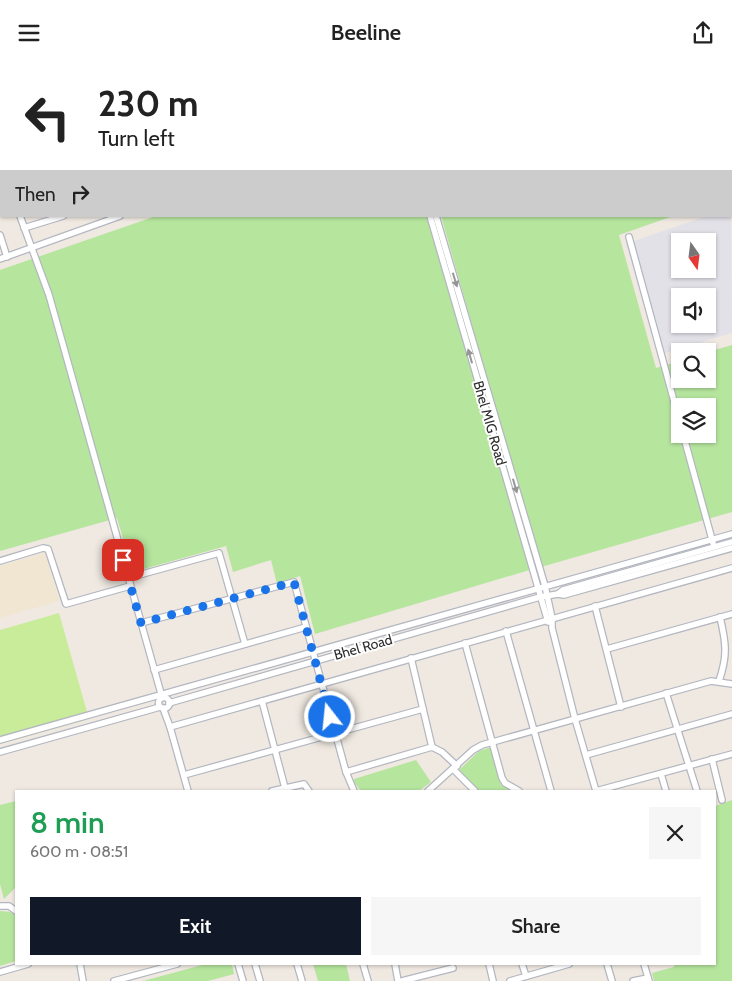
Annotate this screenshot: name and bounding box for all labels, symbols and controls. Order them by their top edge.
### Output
icon: menu [15,19,43,47]
text: Beeline [331,19,401,46]
icon: share [689,19,717,47]
text: 230 m [98,82,198,125]
icon: left [15,85,80,150]
text: Turn left [98,125,175,152]
icon: right [66,180,94,208]
text: Then [15,183,56,206]
north arrow [671,233,716,277]
map controls [671,233,716,443]
one-way arrow [451,272,459,287]
button: sound [671,288,716,333]
button: search [671,343,716,388]
one-way arrow [466,349,474,364]
street label: Bhel MIG Road [469,379,511,467]
button: layers [671,398,716,443]
one-way arrow [512,479,520,494]
pin [102,539,144,581]
icon: arrive [109,546,137,574]
street label: Bhel Road [332,630,394,664]
position arrow [303,690,355,742]
text: 8 min [30,804,105,841]
button: close [649,807,701,859]
text: 600 m · 08:51 [30,842,128,861]
button: Exit [30,897,361,955]
button: Share [371,897,701,955]

